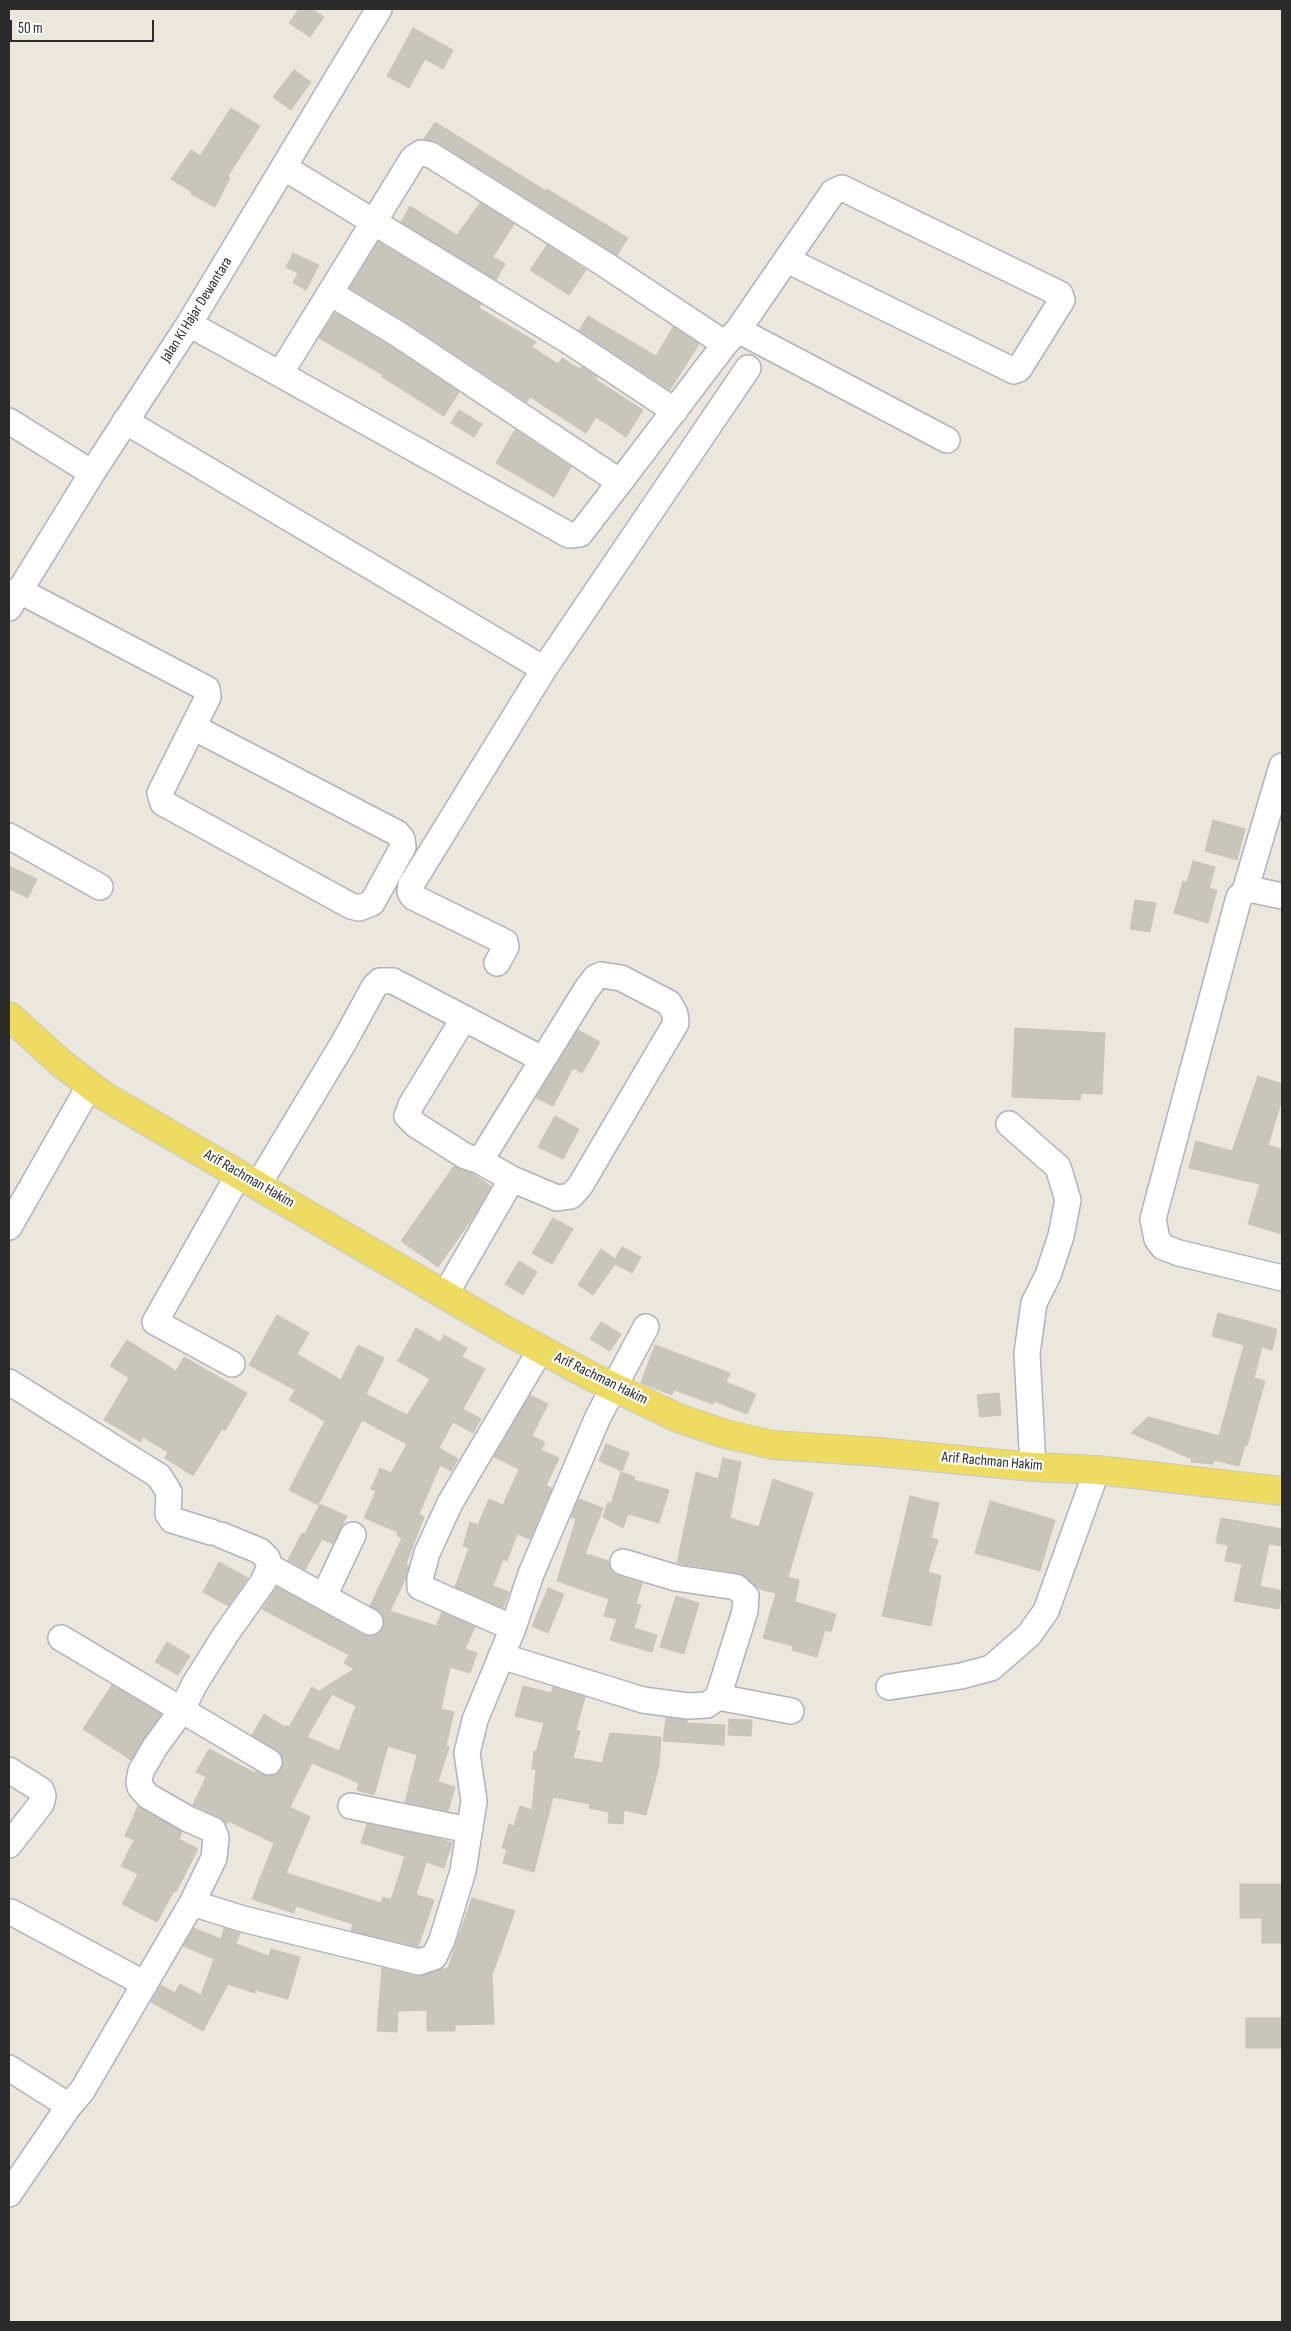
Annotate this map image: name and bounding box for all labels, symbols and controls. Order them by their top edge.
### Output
scale bar [12,10,156,42]
text: 50 m [18,19,43,38]
street label: Jalan Ki Hajar Dewantara [157,254,237,366]
street label: Arif Rachman Hakim [201,1146,297,1212]
street label: Arif Rachman Hakim [552,1349,650,1409]
street label: Arif Rachman Hakim [941,1449,1043,1475]

